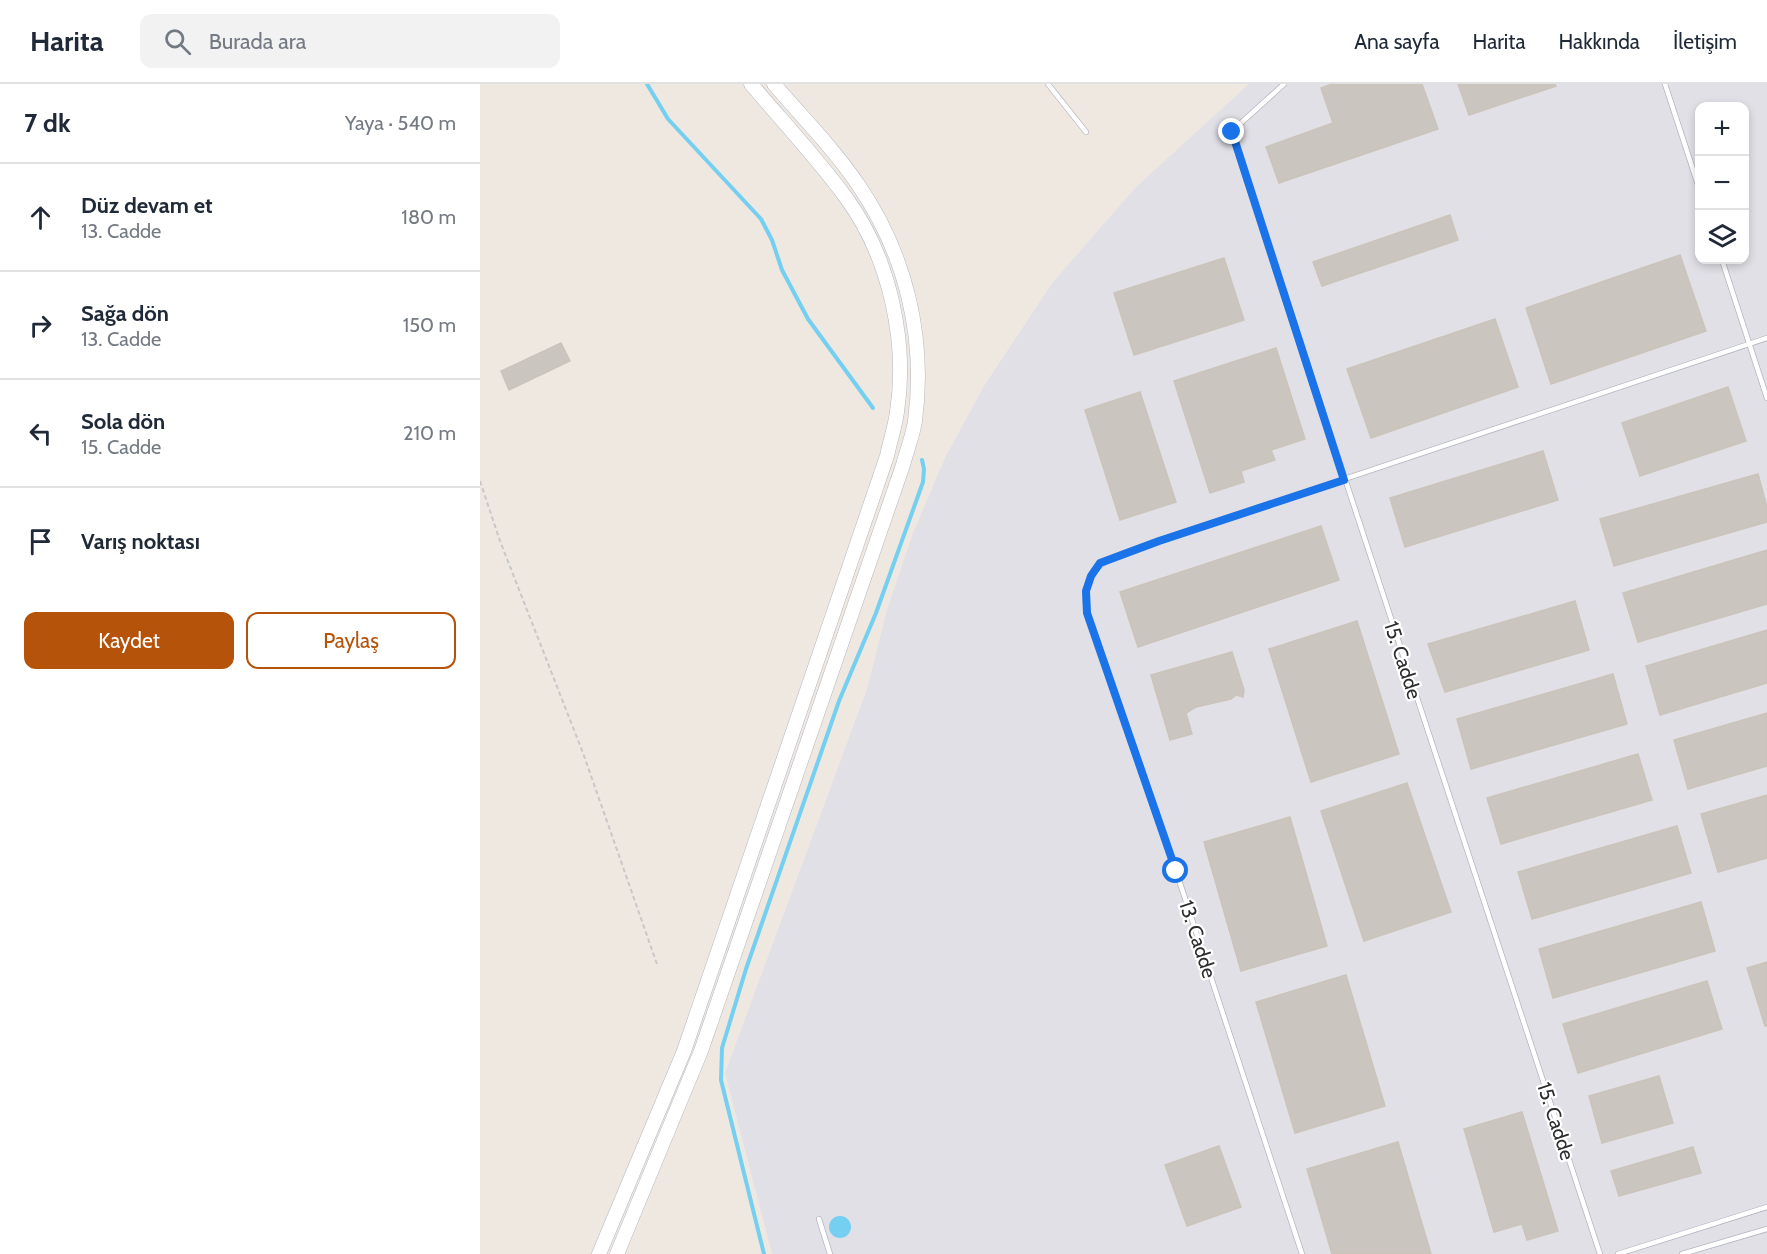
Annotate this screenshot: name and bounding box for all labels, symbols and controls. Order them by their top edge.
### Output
search box [140,14,560,68]
text: Harita [30,24,104,58]
icon: search [161,25,194,58]
text: Burada ara [209,28,306,55]
text: Ana sayfa [1354,29,1440,54]
text: Harita [1473,29,1525,54]
text: Hakkında [1558,29,1640,54]
text: İletişim [1673,29,1737,54]
map controls [1695,102,1749,264]
button: + [1695,102,1749,156]
text: 7 dk [24,107,71,139]
text: Yaya · 540 m [345,111,456,135]
route end [1218,118,1244,144]
button: − [1695,156,1749,210]
text: Düz devam et [81,192,213,219]
icon: ahead [24,201,57,234]
text: 180 m [401,205,456,229]
button: layers [1695,210,1749,264]
text: 13. Cadde [81,219,161,243]
text: Sağa dön [81,300,169,327]
icon: right [24,309,57,342]
text: 150 m [403,313,456,337]
text: 13. Cadde [81,327,161,351]
text: Sola dön [81,408,165,435]
icon: left [24,417,57,450]
text: 210 m [403,421,456,445]
text: 15. Cadde [81,435,161,459]
icon: arrive [24,525,57,558]
text: Varış noktası [81,528,200,555]
button: Kaydet [24,612,234,669]
button: Paylaş [246,612,456,669]
street label: 15. Cadde [1379,618,1427,702]
route start [1162,857,1188,883]
street label: 13. Cadde [1174,897,1222,981]
street label: 15. Cadde [1532,1079,1580,1163]

